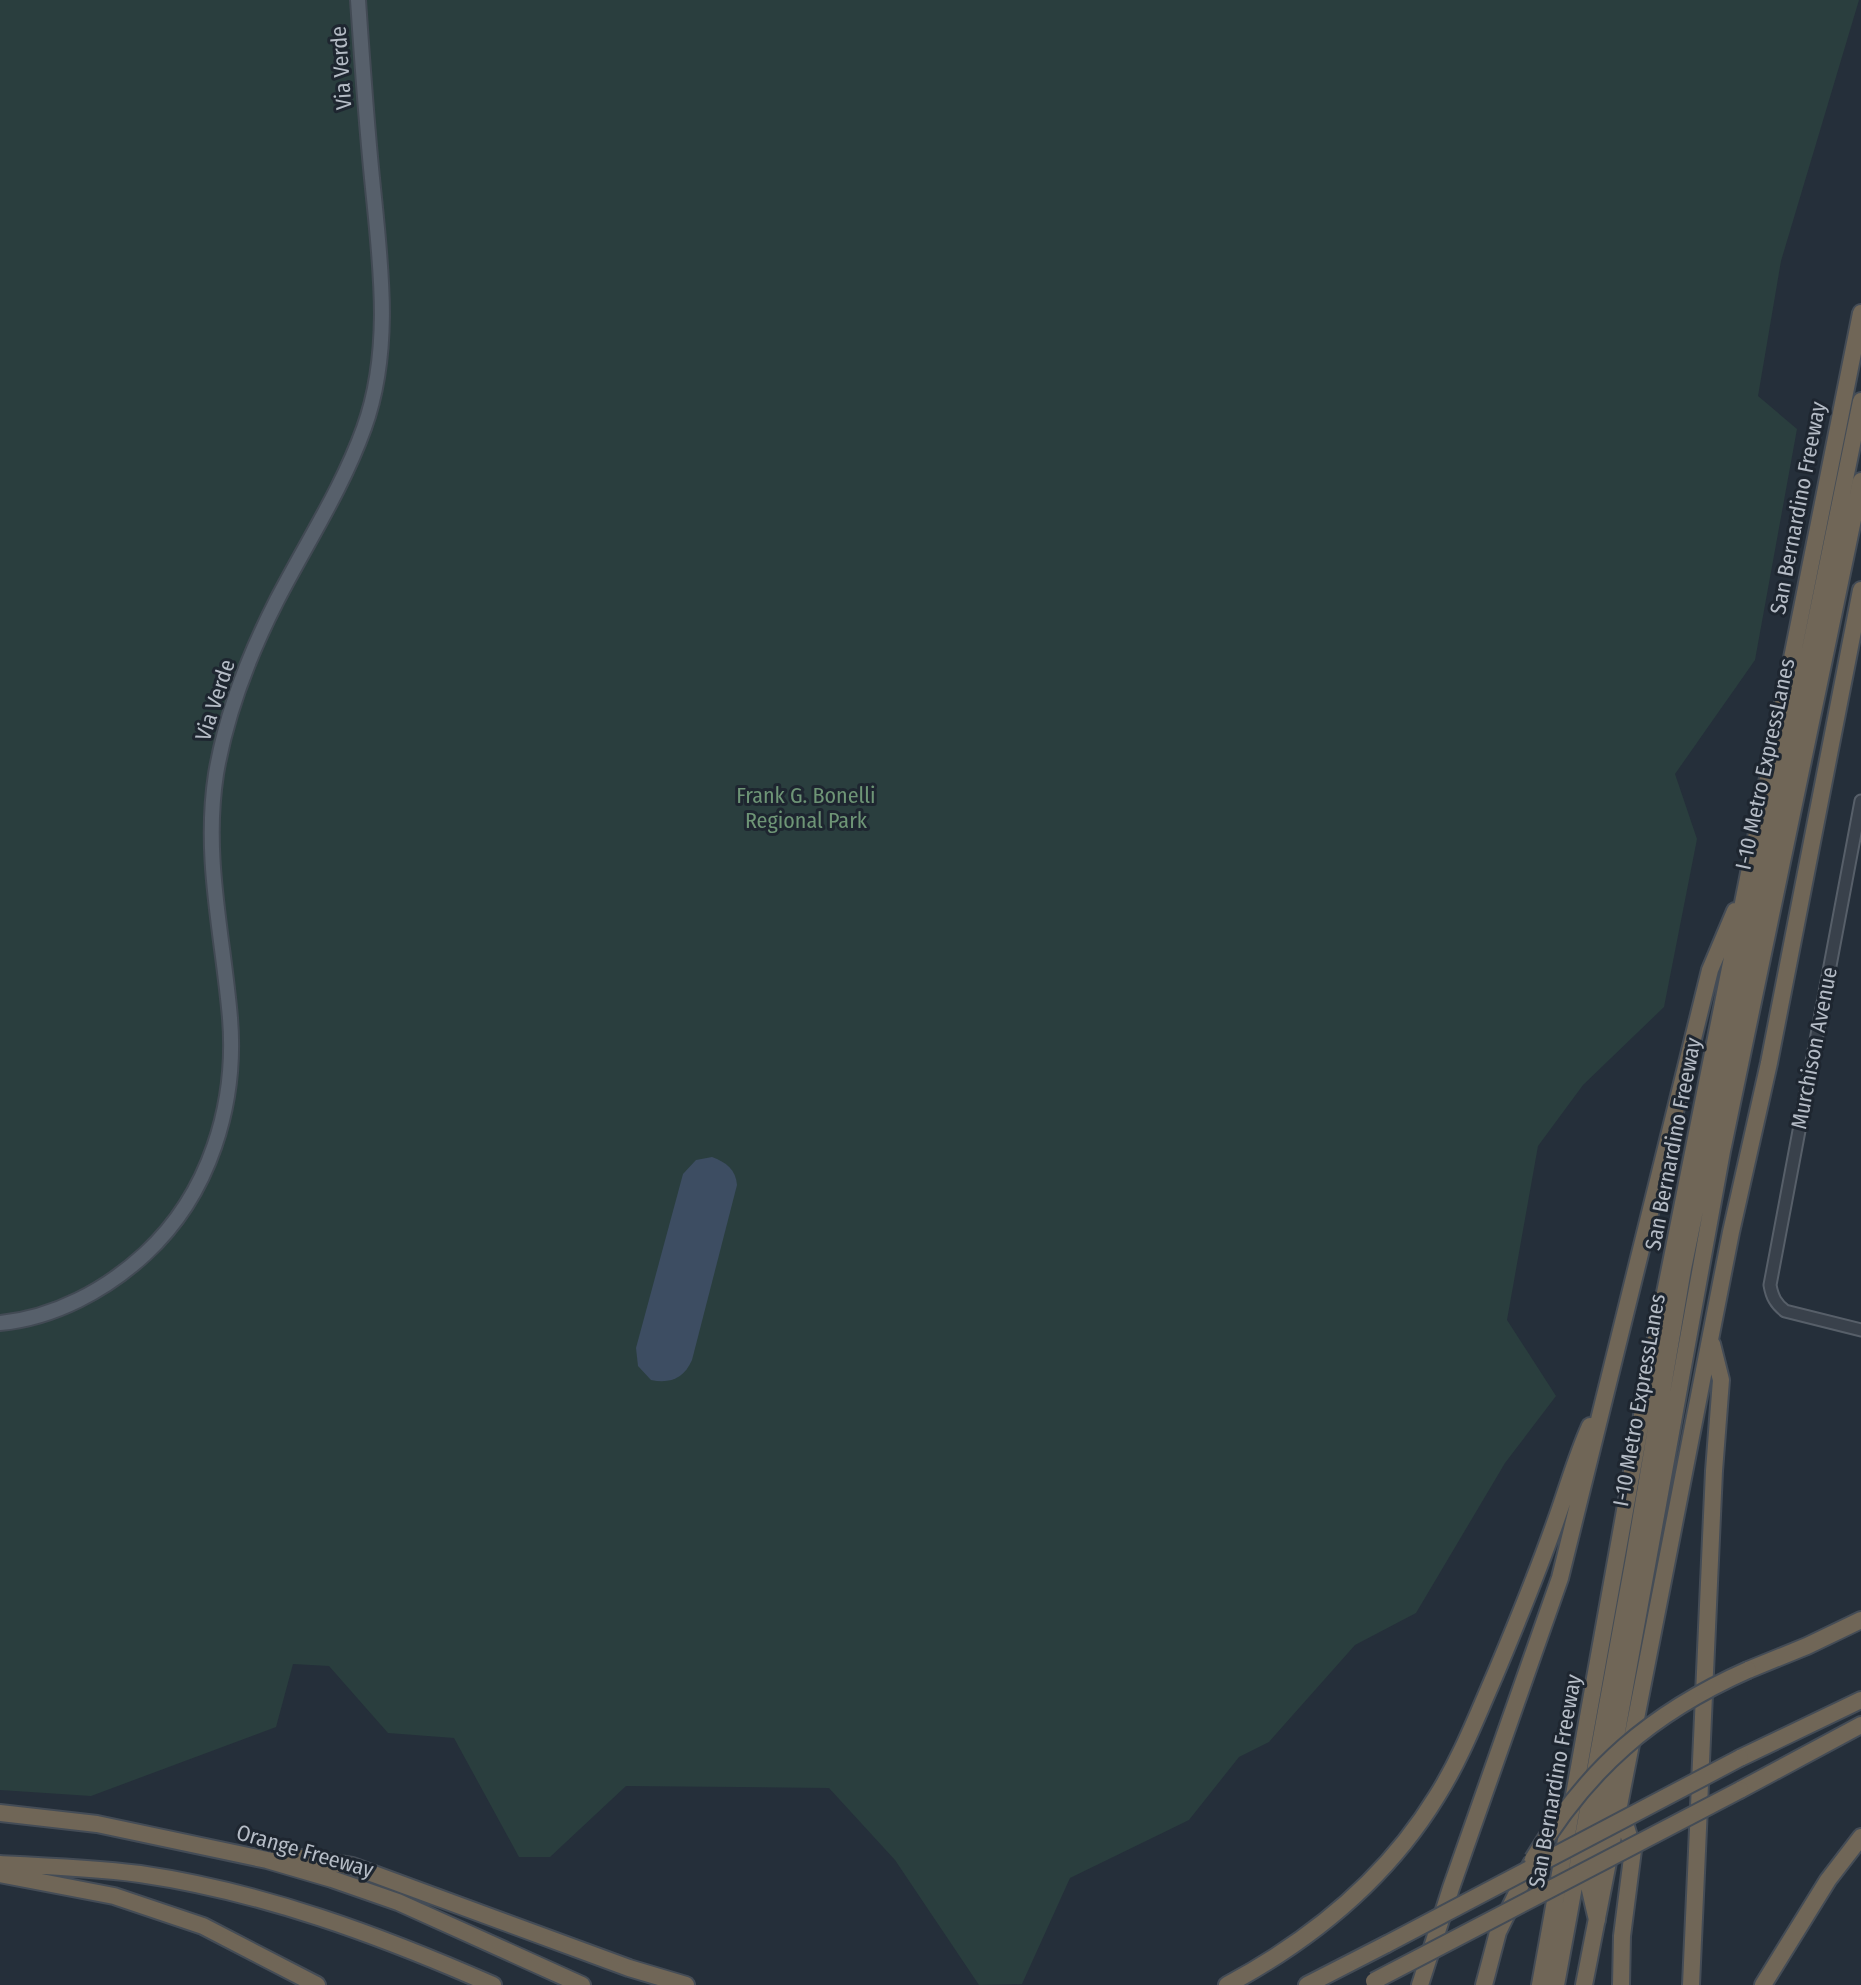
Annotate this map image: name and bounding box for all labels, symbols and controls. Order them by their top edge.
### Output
street label: Via Verde [325,25,357,111]
street label: San Bernardino Freeway [1764,399,1832,617]
street label: Via Verde [189,656,241,744]
street label: I-10 Metro ExpressLanes [1729,656,1801,872]
park label: Frank G. Bonelli Regional Park [736,782,876,834]
street label: Murchison Avenue [1785,965,1843,1131]
street label: San Bernardino Freeway [1639,1035,1707,1253]
street label: I-10 Metro ExpressLanes [1607,1292,1671,1508]
street label: San Bernardino Freeway [1523,1672,1587,1890]
street label: Orange Freeway [233,1819,377,1883]

